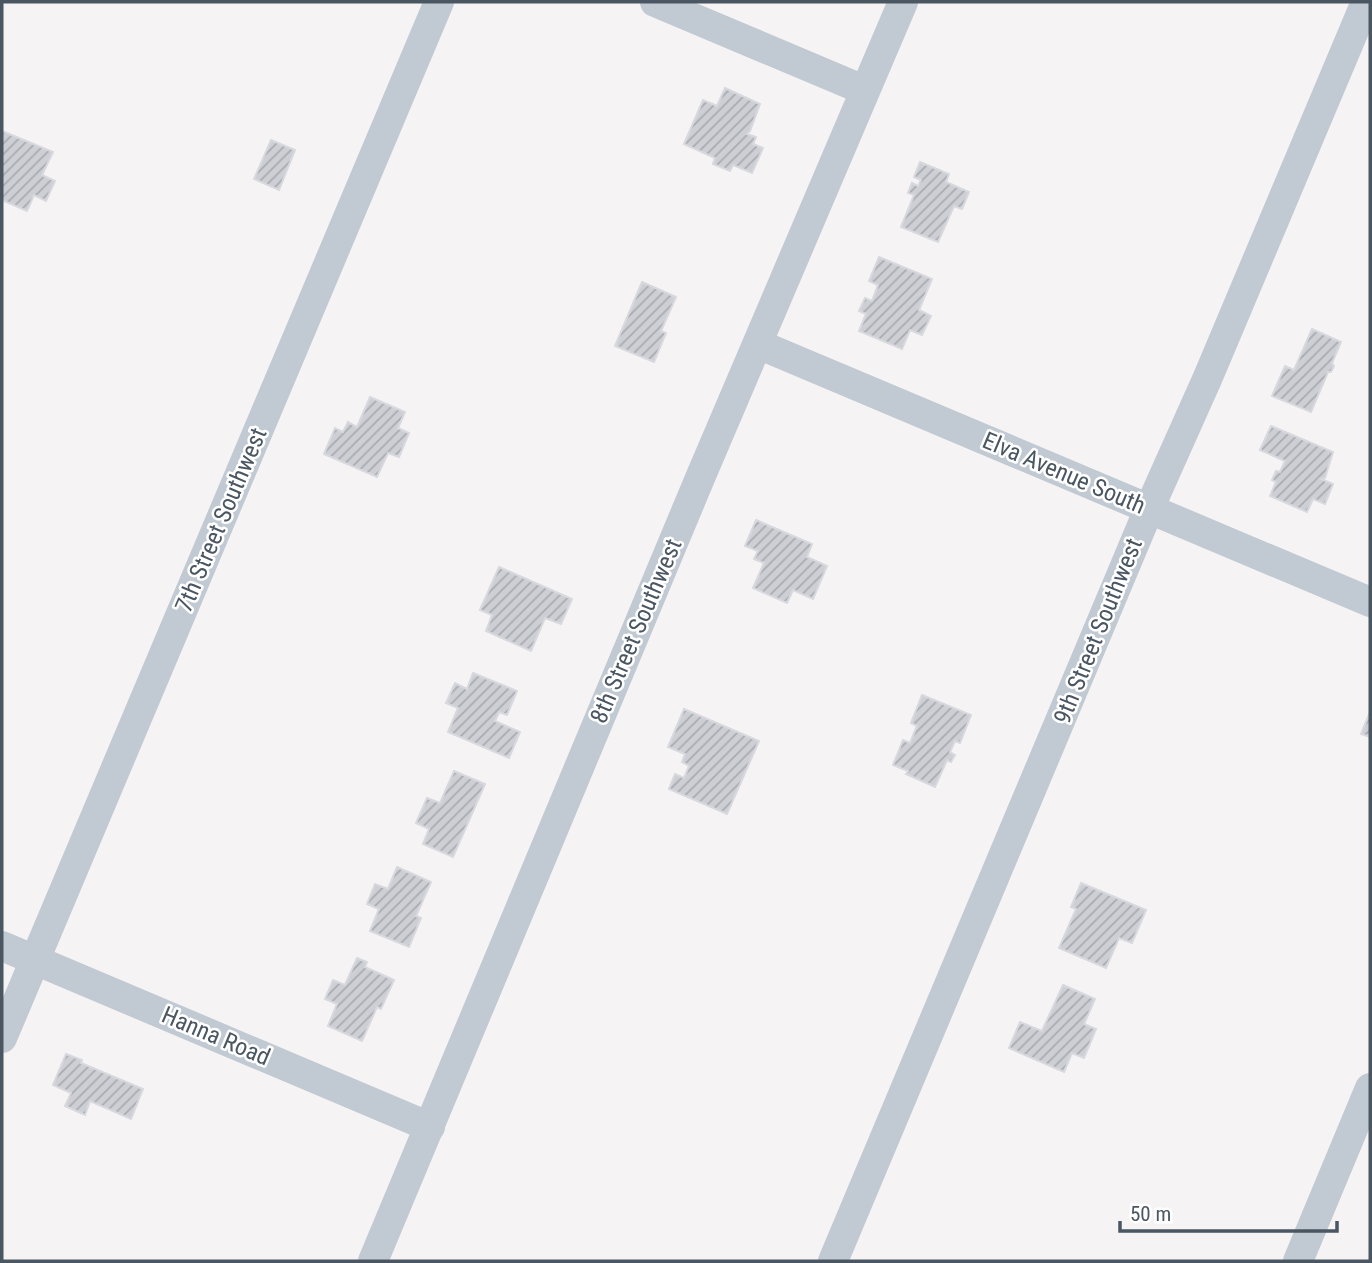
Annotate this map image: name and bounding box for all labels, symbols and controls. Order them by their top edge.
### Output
street label: 7th Street Southwest [170,424,272,616]
street label: Elva Avenue South [978,426,1150,520]
street label: 9th Street Southwest [1048,534,1148,728]
street label: 8th Street Southwest [585,535,687,727]
street label: Hanna Road [158,1001,274,1071]
scale bar [1120,1190,1337,1234]
text: 50 m [1130,1202,1171,1226]

